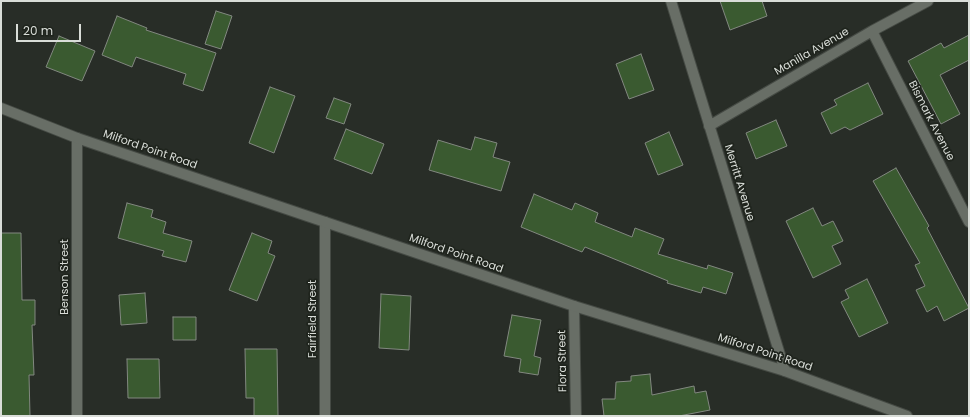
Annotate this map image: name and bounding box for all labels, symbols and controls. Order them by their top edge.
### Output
scale bar [18,16,83,42]
text: 20 m [23,22,53,39]
street label: Manilla Avenue [772,25,852,79]
street label: Bismark Avenue [905,79,957,163]
street label: Milford Point Road [101,128,199,172]
street label: Merritt Avenue [721,143,757,223]
street label: Milford Point Road [407,232,505,276]
street label: Benson Street [58,239,72,315]
street label: Fairfield Street [306,280,320,358]
street label: Flora Street [556,330,570,392]
street label: Milford Point Road [716,331,814,375]

